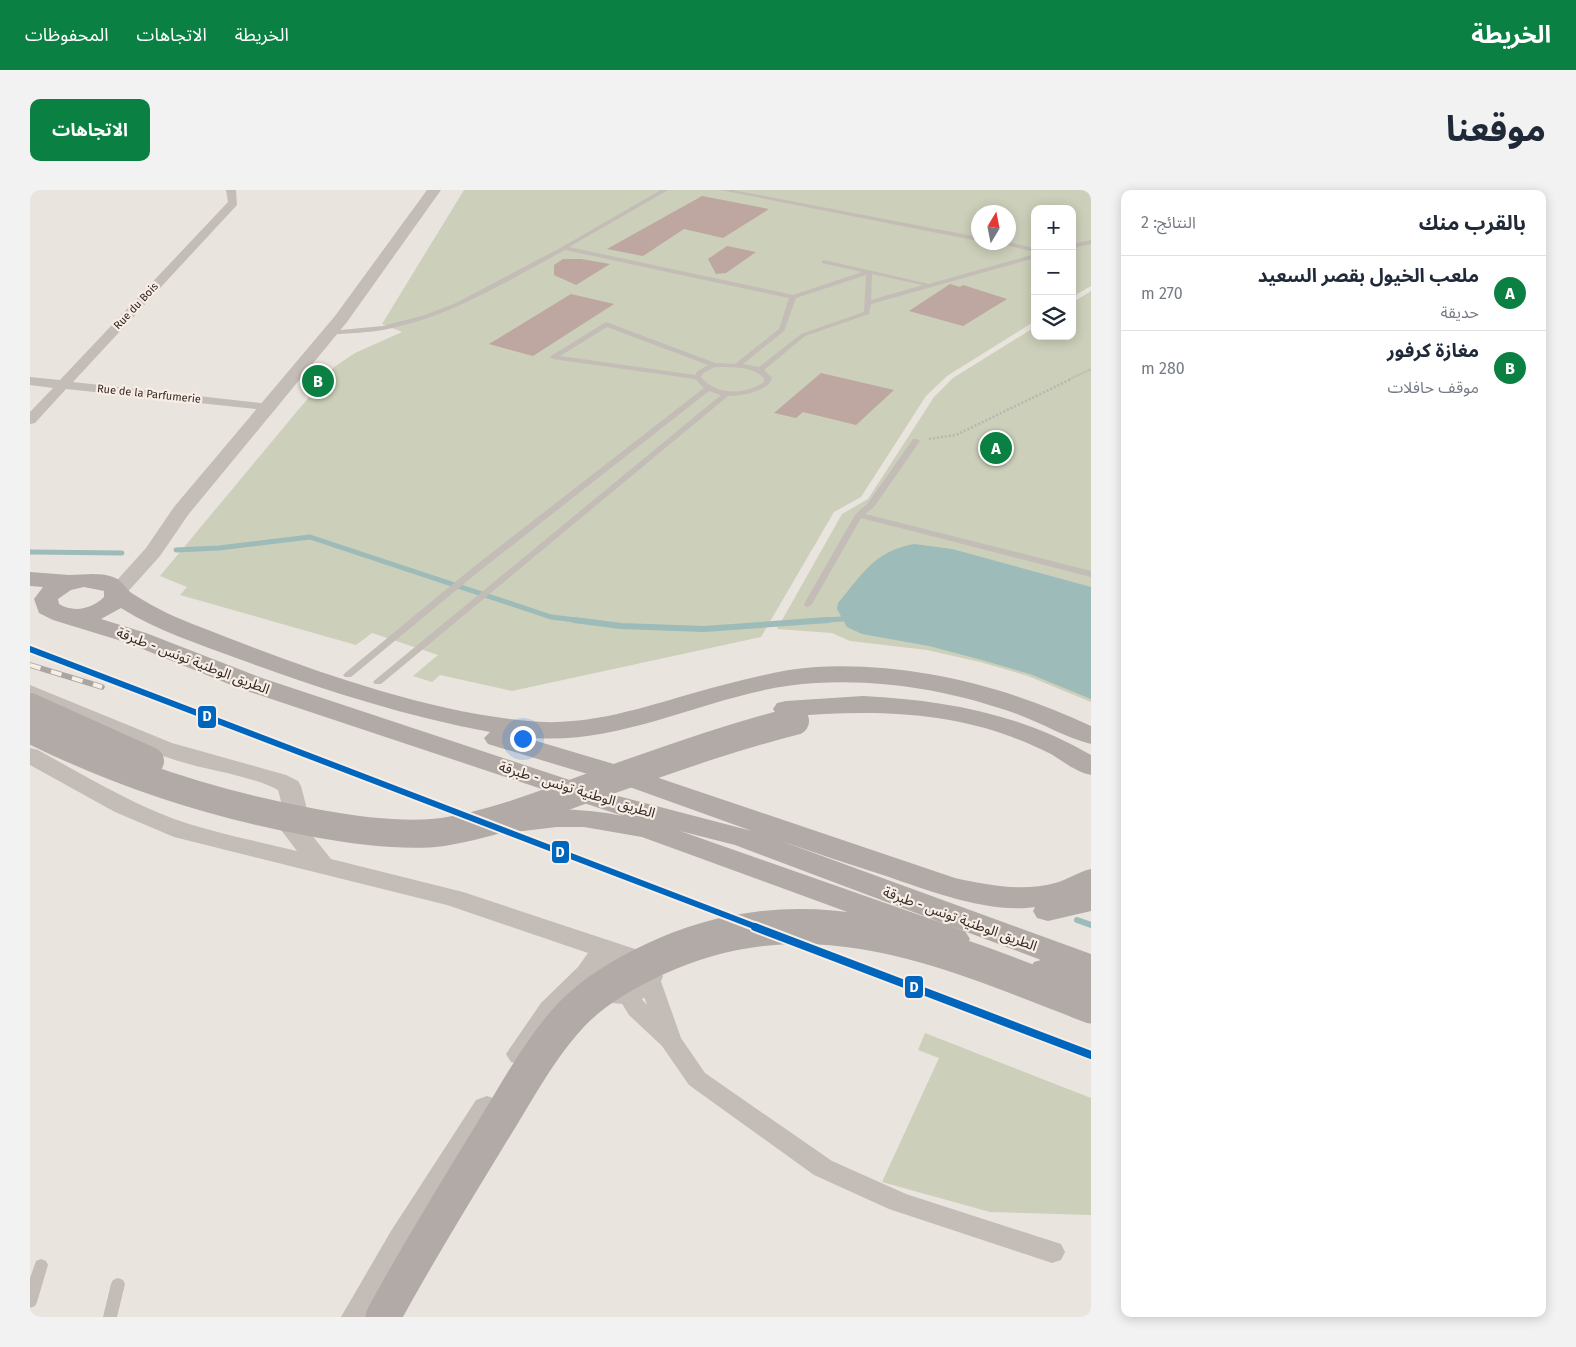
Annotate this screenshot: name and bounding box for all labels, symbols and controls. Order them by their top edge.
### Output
text: الخريطة [1471,21,1551,49]
text: المحفوظات [25,24,109,46]
text: الاتجاهات [137,24,207,46]
text: الخريطة [235,24,289,46]
button: الاتجاهات [30,99,150,161]
text: موقعنا [1446,108,1546,150]
north arrow [971,205,1016,250]
map controls [1031,205,1076,340]
button: + [1031,205,1076,250]
text: بالقرب منك [1419,210,1526,236]
text: النتائج: 2 [1141,213,1196,232]
button: − [1031,250,1076,295]
text: ملعب الخيول بقصر السعيد [1258,264,1479,287]
street label: Rue du Bois [111,280,161,332]
text: 270 m [1141,284,1183,303]
text: A [1505,284,1515,303]
button: layers [1031,295,1076,340]
text: حديقة [1441,303,1479,322]
text: مغازة كرفور [1387,339,1479,362]
text: 280 m [1141,359,1185,378]
text: B [1505,359,1515,378]
pin: B [302,362,334,400]
text: موقف حافلات [1387,378,1479,397]
street label: Rue de la Parfumerie [96,382,202,406]
pin: A [980,429,1012,467]
street label: الطريق الوطنية تونس - طبرقة [114,624,272,699]
line badge: D [197,705,217,729]
text: D [202,708,212,725]
your location [510,726,536,752]
street label: الطريق الوطنية تونس - طبرقة [496,758,657,823]
line badge: D [551,840,570,864]
text: D [555,844,565,861]
street label: الطريق الوطنية تونس - طبرقة [880,883,1039,956]
line badge: D [904,975,924,999]
text: D [909,979,919,996]

